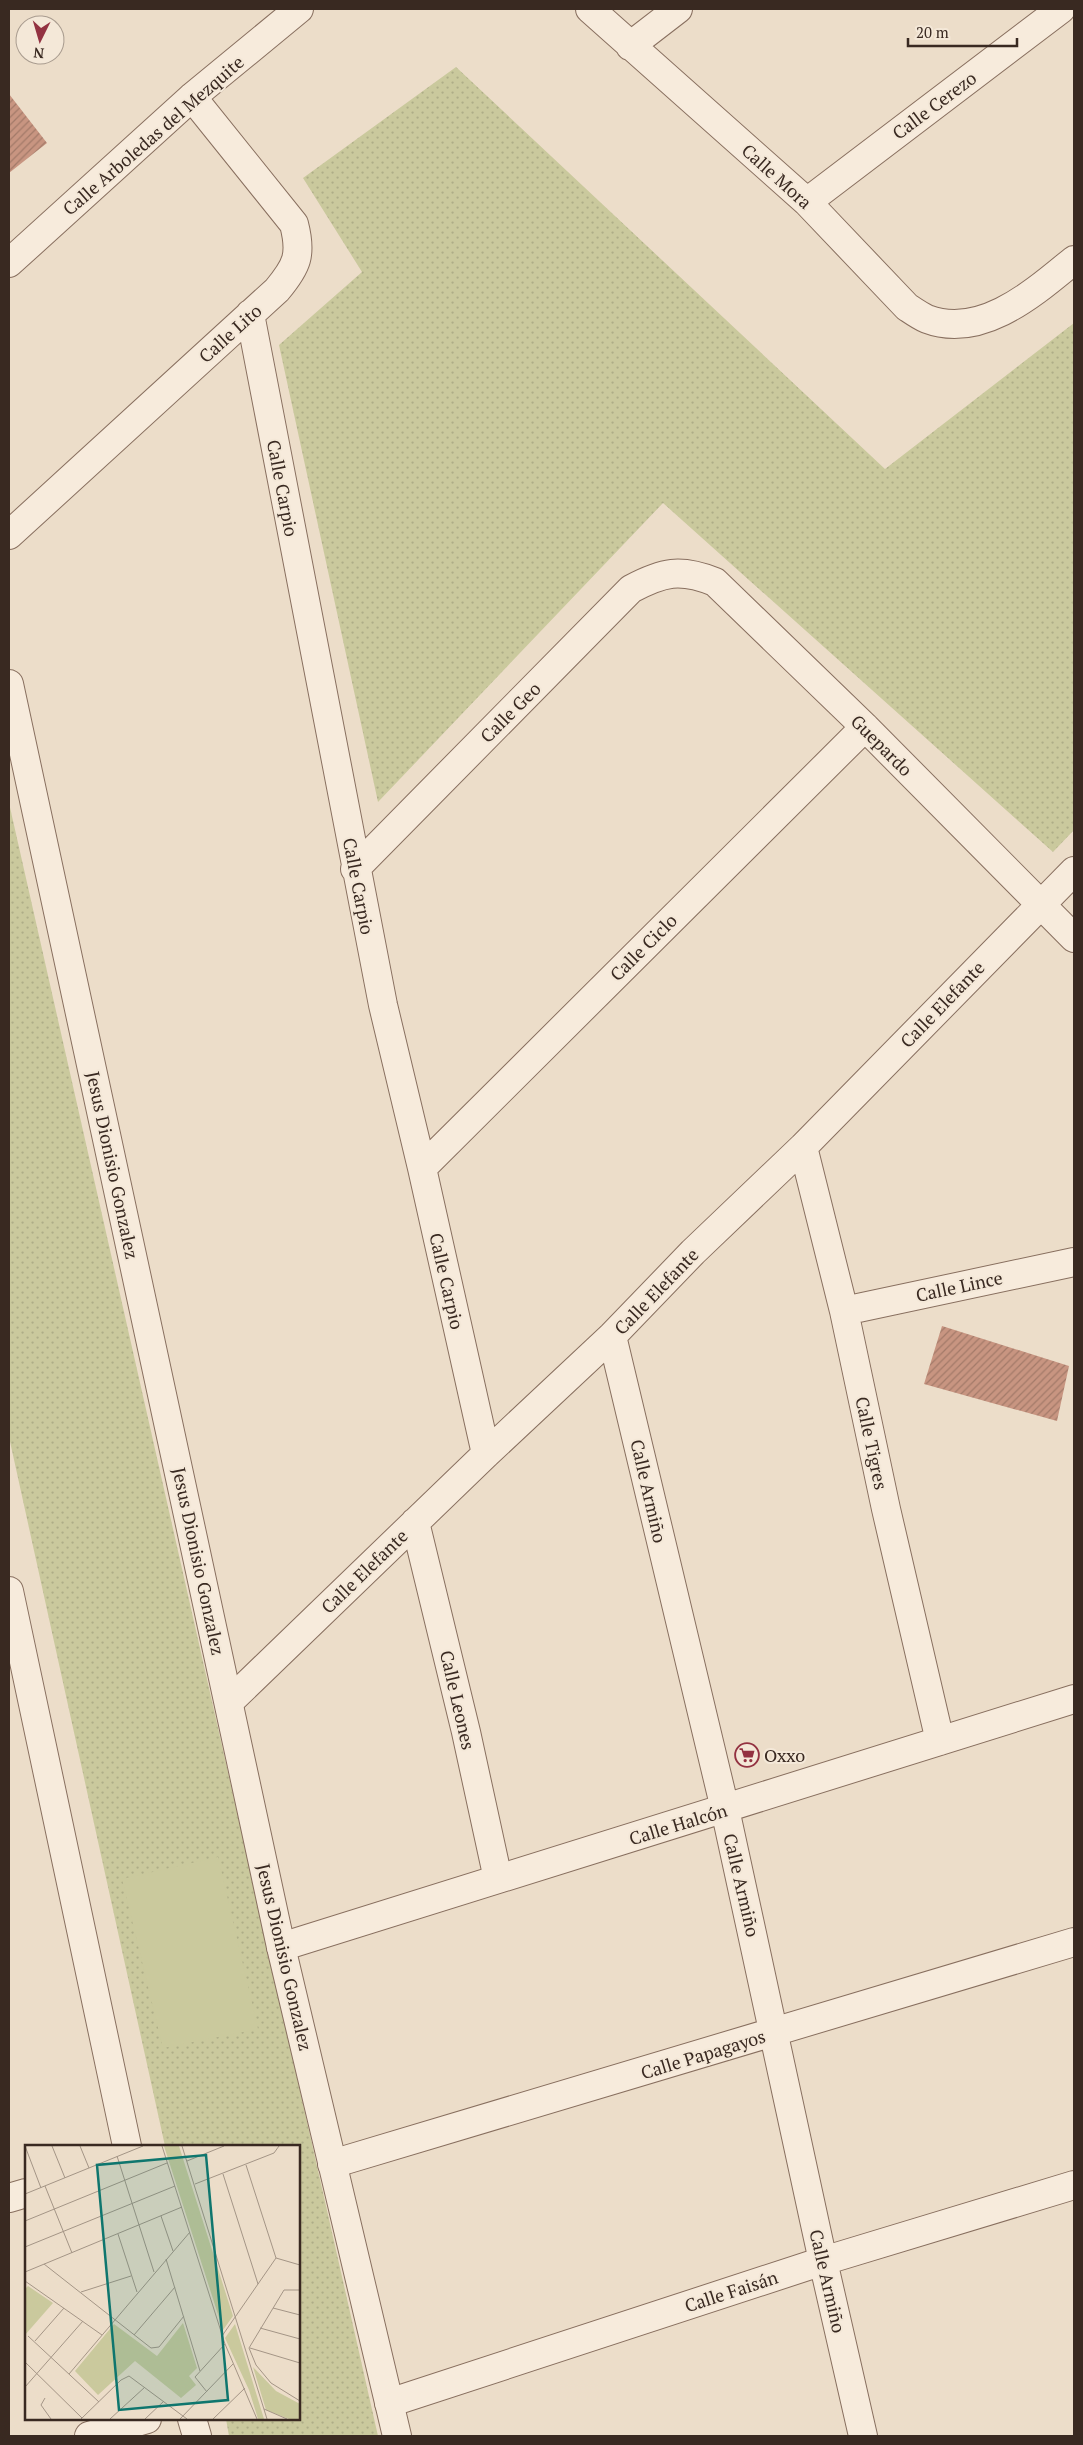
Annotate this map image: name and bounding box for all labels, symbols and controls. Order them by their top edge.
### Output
north arrow [15,15,65,65]
scale bar [908,15,1017,47]
text: 20 m [916,22,949,42]
text: N [32,43,45,63]
street label: Calle Arboledas del Mezquite [57,50,249,220]
street label: Calle Cerezo [887,65,981,145]
street label: Calle Mora [737,138,817,214]
street label: Calle Lito [193,298,267,368]
street label: Calle Carpio [262,438,304,538]
street label: Calle Geo [475,676,546,747]
street label: Guepardo [846,709,918,781]
street label: Calle Carpio [338,836,380,936]
street label: Calle Ciclo [604,908,682,986]
street label: Calle Elefante [895,956,989,1052]
street label: Jesus Dionisio Gonzalez [81,1069,145,1261]
street label: Calle Carpio [424,1231,470,1332]
street label: Calle Elefante [609,1243,703,1339]
street label: Calle Lince [913,1265,1005,1307]
street label: Calle Tigres [850,1394,894,1492]
street label: Calle Armiño [625,1437,673,1545]
street label: Jesus Dionisio Gonzalez [167,1465,231,1657]
street label: Calle Elefante [316,1524,412,1618]
street label: Calle Leones [435,1648,481,1752]
supermarket icon: Oxxo [734,1742,760,1768]
place label: Oxxo [764,1743,805,1767]
street label: Calle Halcón [626,1798,730,1850]
street label: Calle Armiño [718,1831,766,1939]
street label: Jesus Dionisio Gonzalez [252,1861,318,2053]
street label: Calle Papagayos [638,2024,768,2084]
inset map [25,2145,300,2420]
street label: Calle Armiño [804,2227,852,2335]
street label: Calle Faisán [681,2265,781,2317]

